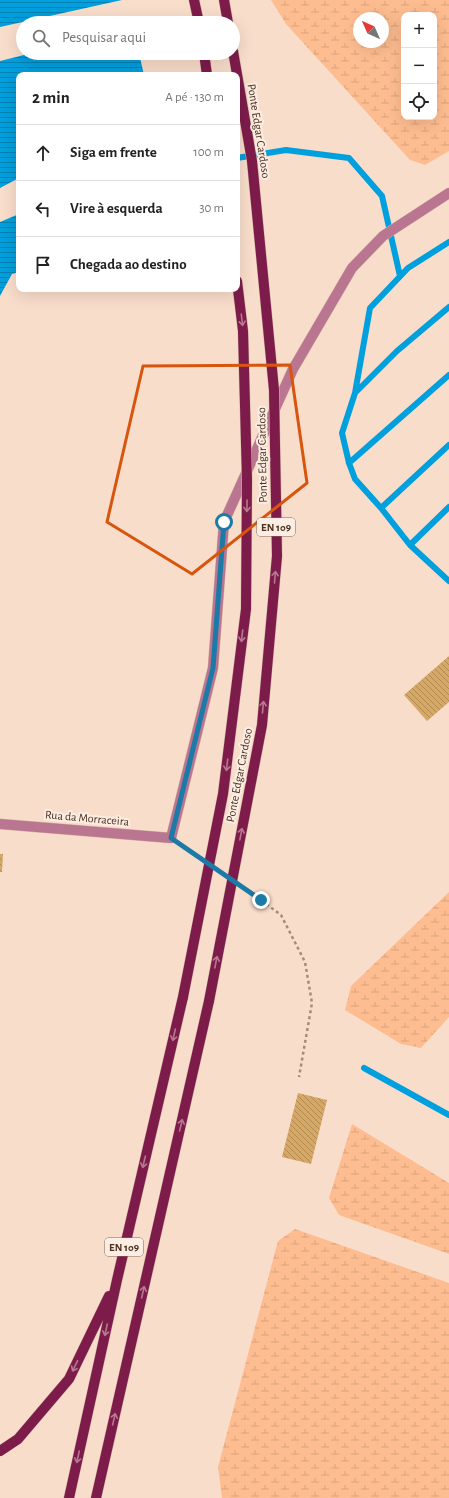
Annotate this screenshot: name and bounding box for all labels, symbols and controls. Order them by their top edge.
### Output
north arrow [353,12,389,48]
map controls [401,12,437,120]
button: + [401,12,437,48]
search box [16,16,240,60]
icon: search [30,27,52,49]
text: Pesquisar aqui [62,30,146,45]
button: − [401,48,437,84]
street label: Ponte Edgar Cardoso [246,83,272,179]
button: locate [401,84,437,120]
text: 2 min [32,89,70,106]
text: A pé · 130 m [165,91,224,104]
icon: ahead [32,142,54,164]
text: Siga em frente [70,145,157,160]
text: 100 m [193,146,224,159]
icon: left [32,198,54,220]
text: Vire à esquerda [70,201,163,216]
text: 30 m [199,202,224,215]
icon: arrive [32,254,54,276]
text: Chegada ao destino [70,257,187,272]
one-way arrow [238,313,246,326]
street label: Ponte Edgar Cardoso [255,407,269,503]
one-way arrow [243,499,251,512]
route start [215,513,233,531]
road number: EN 109 [257,518,295,536]
one-way arrow [271,571,279,584]
one-way arrow [239,629,246,642]
one-way arrow [260,701,267,714]
street label: Ponte Edgar Cardoso [224,727,254,823]
one-way arrow [223,758,231,771]
street label: Rua da Morraceira [44,808,130,828]
one-way arrow [237,828,245,841]
route end [252,891,270,909]
one-way arrow [213,956,221,969]
one-way arrow [169,1029,177,1042]
one-way arrow [177,1118,185,1131]
one-way arrow [140,1155,148,1168]
road number: EN 109 [105,1238,143,1256]
one-way arrow [139,1286,147,1299]
one-way arrow [101,1323,109,1336]
one-way arrow [71,1359,78,1371]
one-way arrow [110,1413,118,1426]
one-way arrow [73,1450,81,1463]

